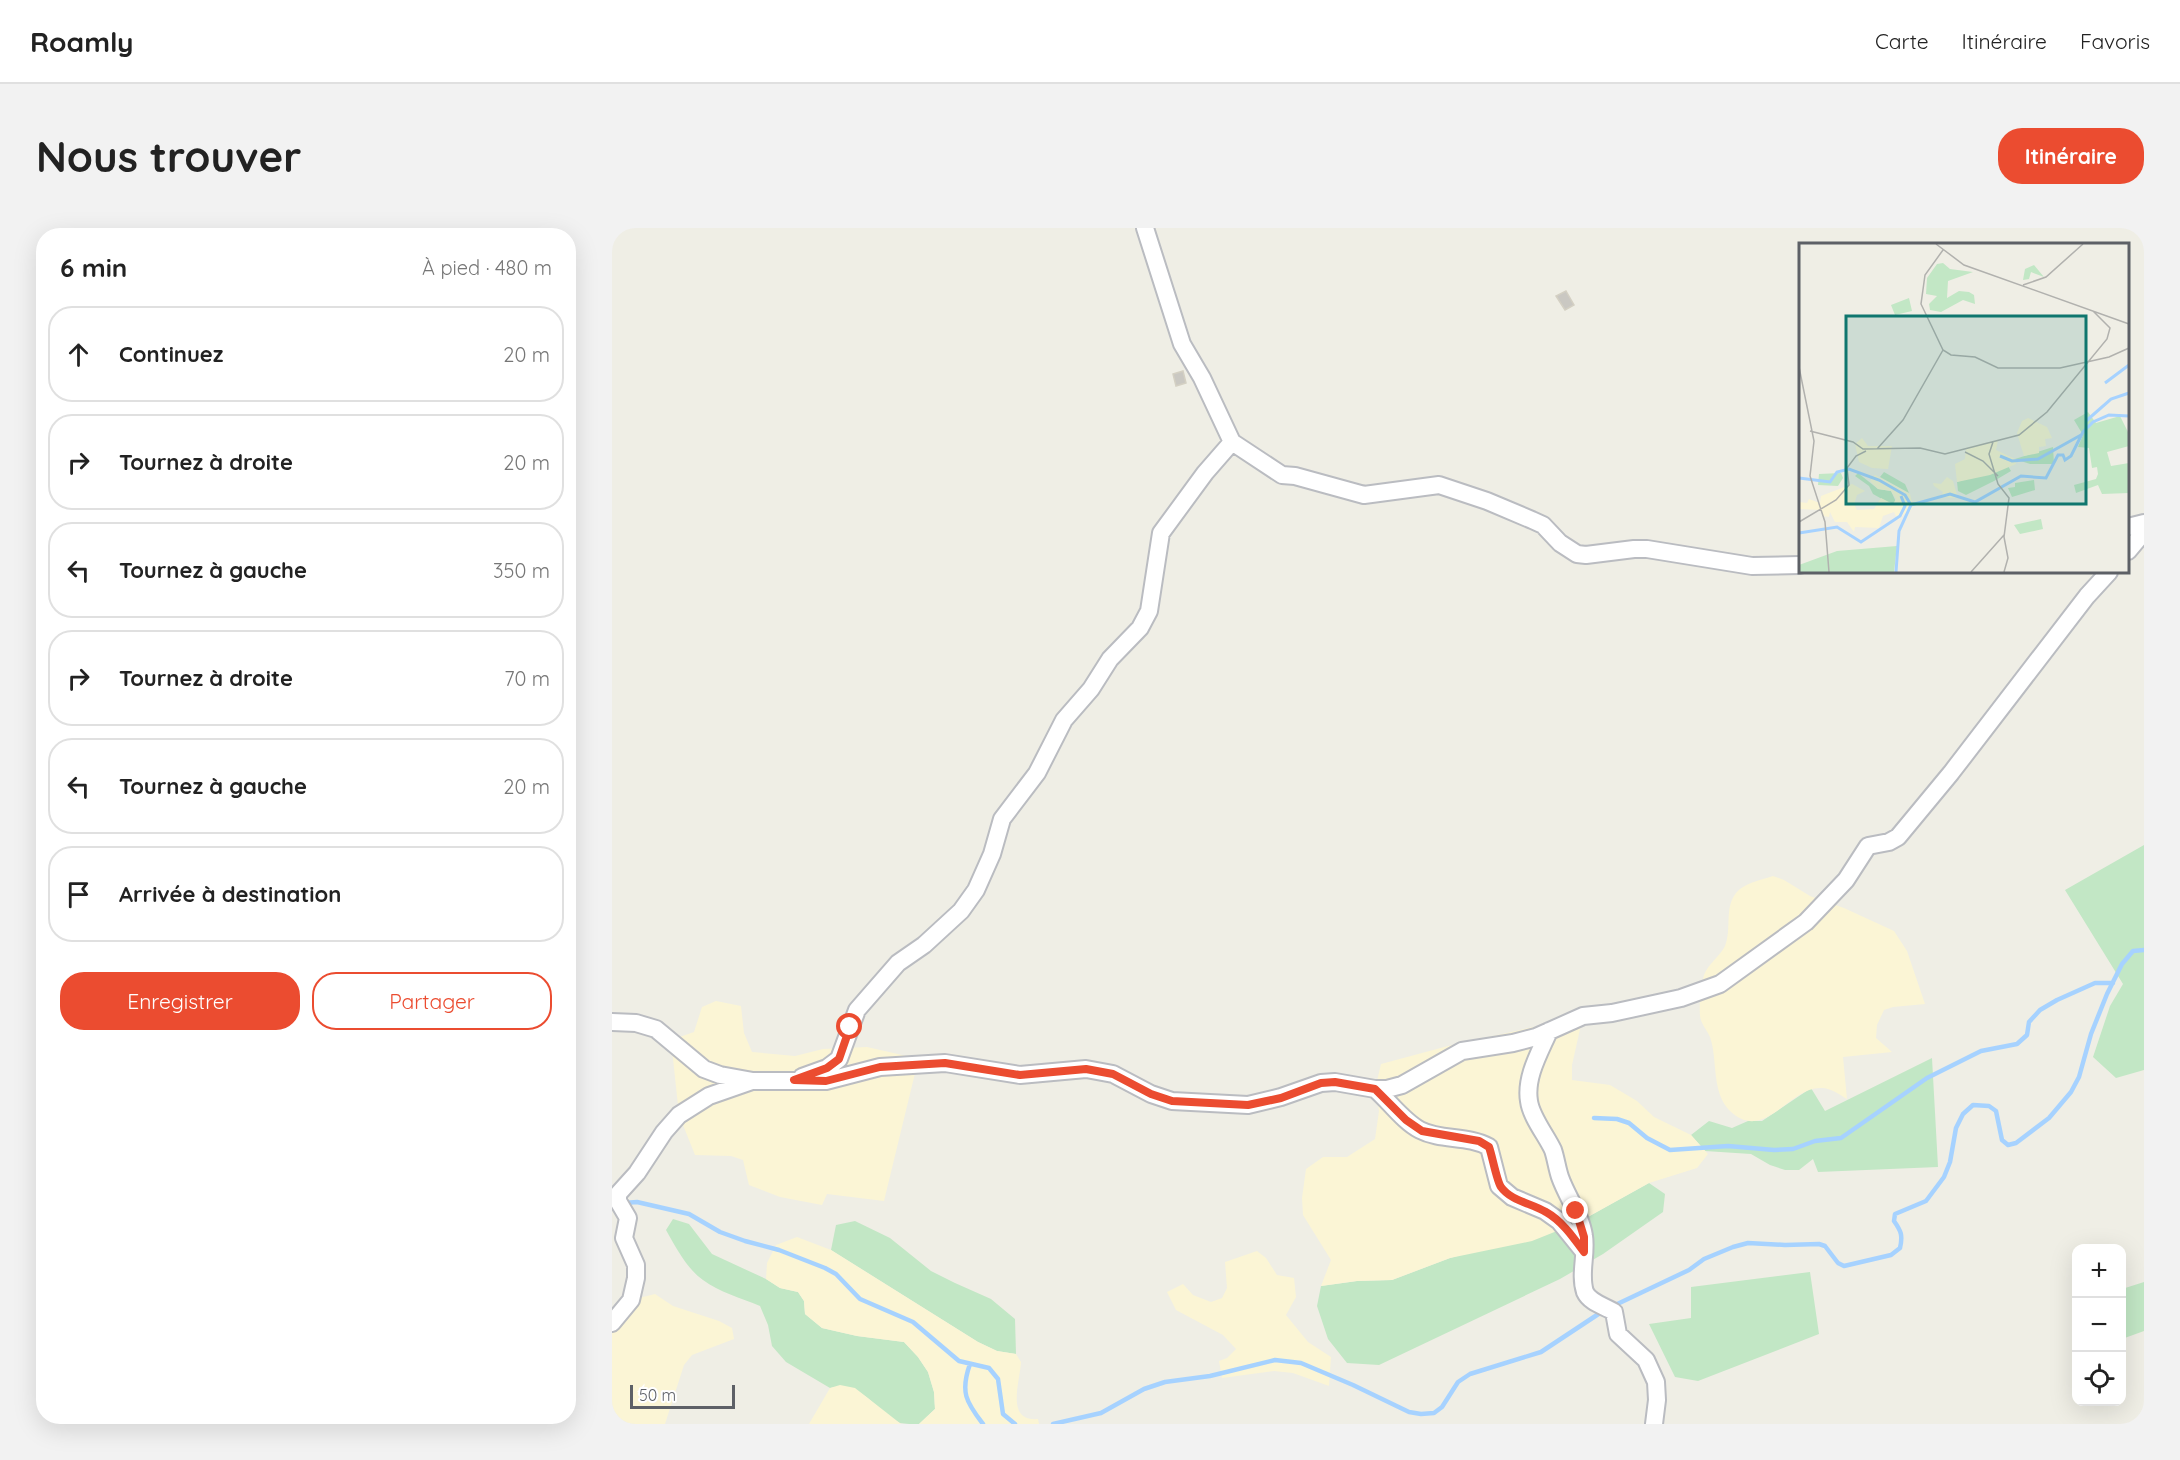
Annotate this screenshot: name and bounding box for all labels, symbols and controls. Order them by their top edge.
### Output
text: Roamly [30,24,134,59]
text: Carte [1875,28,1929,54]
text: Itinéraire [1962,28,2047,54]
text: Favoris [2080,28,2150,54]
button: Itinéraire [1998,128,2144,184]
text: Nous trouver [36,130,301,183]
inset map [1799,243,2129,573]
text: 6 min [60,251,127,284]
text: À pied · 480 m [422,255,552,280]
icon: ahead [62,338,95,371]
text: Continuez [119,340,223,368]
text: 20 m [503,342,550,367]
icon: right [62,446,95,479]
text: Tournez à droite [119,448,293,476]
text: 20 m [503,450,550,475]
icon: left [62,554,95,587]
text: Tournez à gauche [119,556,307,584]
text: 350 m [493,558,550,583]
icon: right [62,662,95,695]
text: Tournez à droite [119,664,293,692]
text: 70 m [504,666,550,691]
icon: left [62,770,95,803]
text: Tournez à gauche [119,772,307,800]
text: 20 m [503,774,550,799]
icon: arrive [62,878,95,911]
text: Arrivée à destination [119,880,341,908]
button: Enregistrer [60,972,300,1030]
button: Partager [312,972,552,1030]
route start [836,1013,862,1039]
route end [1562,1197,1588,1223]
map controls [2072,1244,2126,1406]
button: + [2072,1244,2126,1298]
button: − [2072,1298,2126,1352]
button: locate [2072,1352,2126,1406]
scale bar [630,1382,735,1410]
text: 50 m [639,1385,676,1405]

